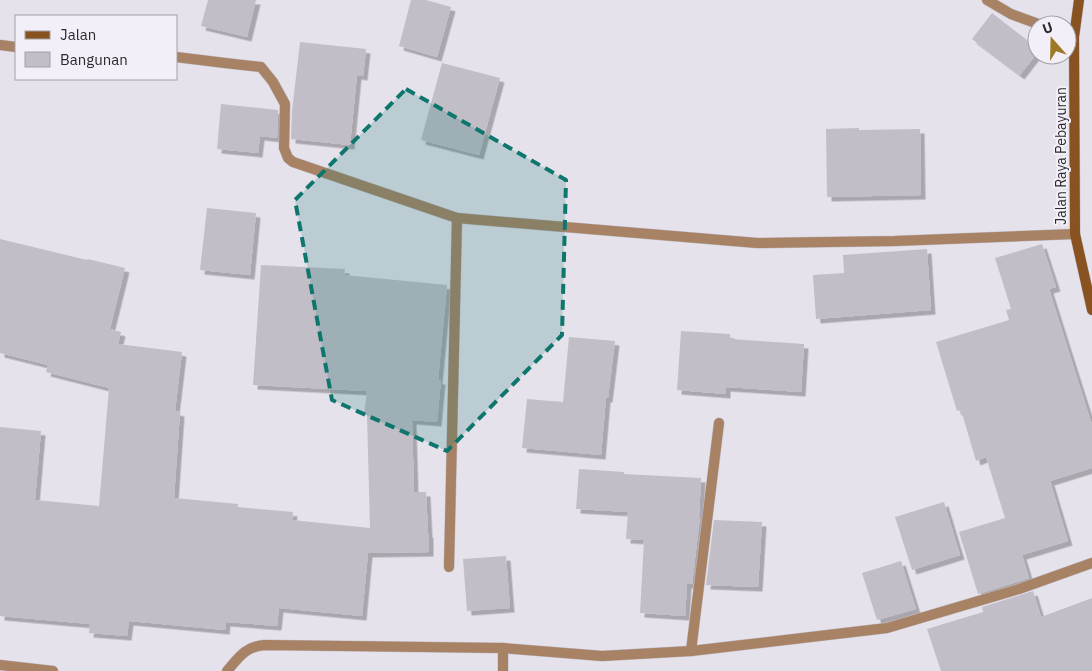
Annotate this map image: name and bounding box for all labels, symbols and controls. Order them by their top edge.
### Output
legend [15,15,178,80]
north arrow [1027,15,1077,65]
text: U [1040,18,1055,38]
text: Jalan [60,25,96,44]
text: Bangunan [60,50,128,69]
street label: Jalan Raya Pebayuran [1052,87,1070,225]

